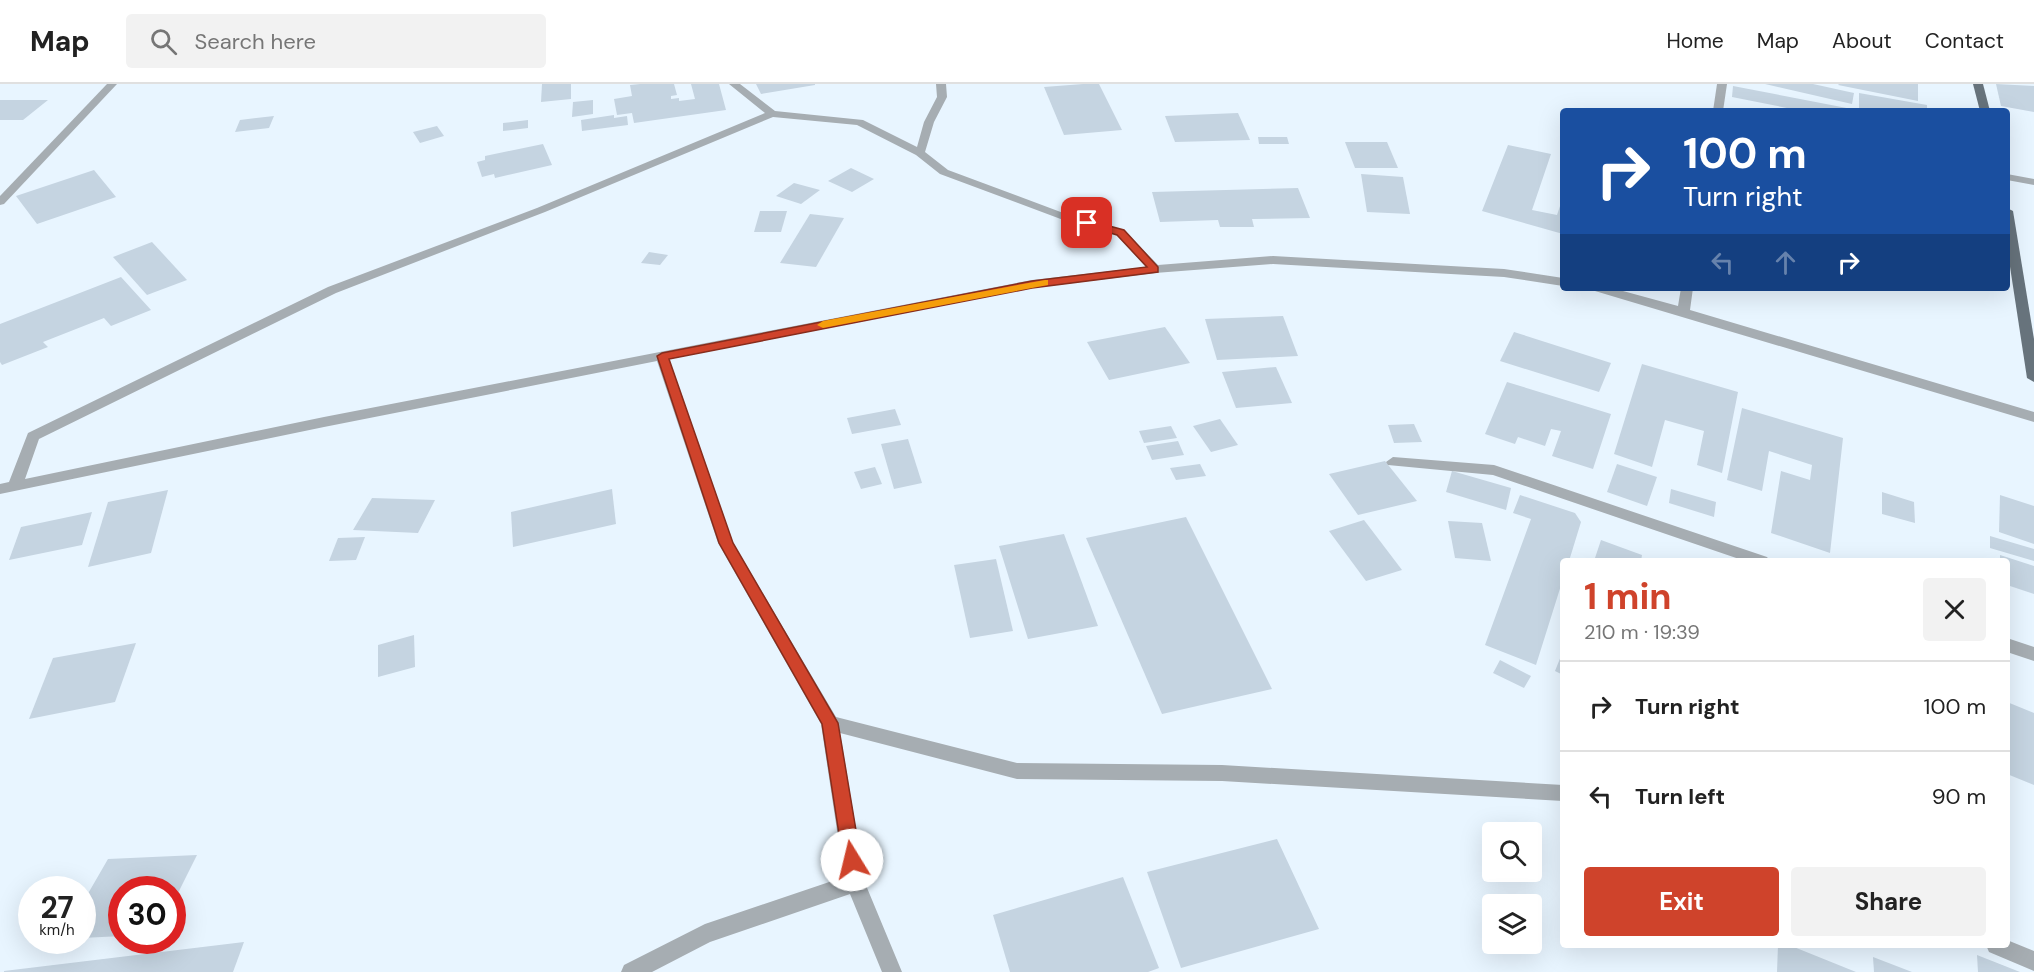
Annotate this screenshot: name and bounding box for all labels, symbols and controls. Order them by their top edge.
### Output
search box [126,14,546,68]
text: Map [30,23,90,60]
icon: search [147,25,180,58]
text: Search here [195,27,316,56]
text: Home [1666,27,1724,55]
text: Map [1757,27,1799,55]
text: About [1832,27,1892,55]
text: Contact [1925,27,2004,55]
text: 100 m [1683,126,1807,181]
icon: right [1584,132,1662,210]
text: Turn right [1683,179,1803,214]
pin [1061,197,1112,248]
icon: arrive [1070,206,1103,239]
icon: left [1706,246,1739,279]
icon: ahead [1769,246,1802,279]
icon: right [1832,246,1865,279]
text: 1 min [1584,573,1672,620]
button: close [1923,578,1986,641]
text: 210 m · 19:39 [1584,619,1700,645]
icon: right [1584,690,1617,723]
text: Turn right [1635,692,1740,721]
text: 100 m [1924,692,1986,721]
icon: left [1584,780,1617,813]
text: Turn left [1635,782,1725,811]
text: 90 m [1932,782,1986,811]
map controls [1482,822,1542,954]
button: search [1482,822,1542,882]
position arrow [820,828,884,892]
button: Exit [1584,867,1779,936]
button: Share [1791,867,1986,936]
speed limit sign: 30 [108,876,186,954]
text: 27 [40,888,74,927]
button: layers [1482,894,1542,954]
text: km/h [39,920,75,940]

